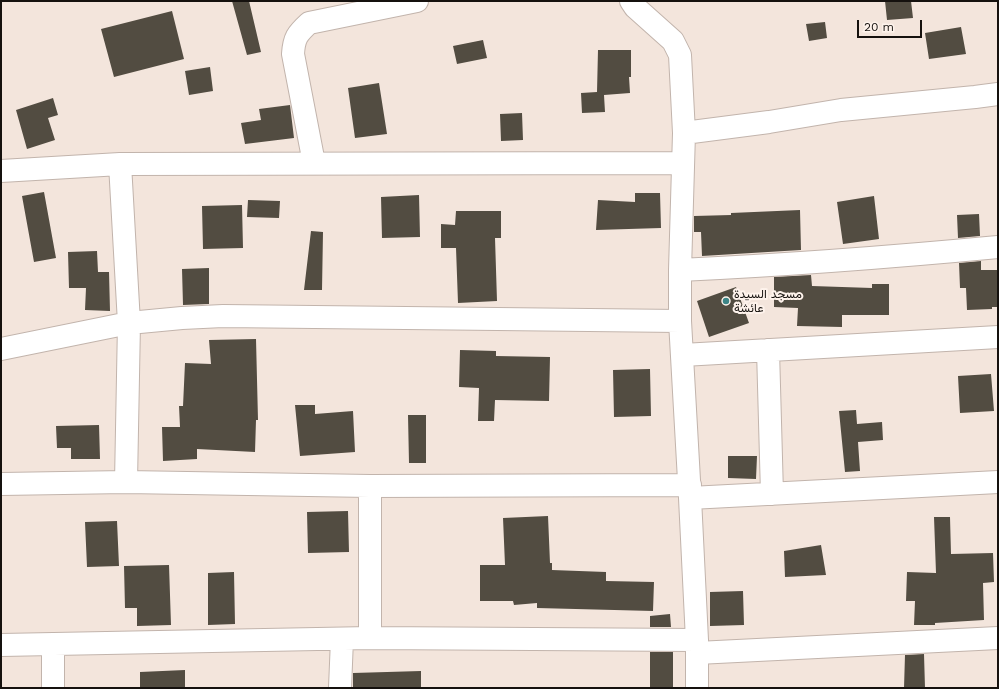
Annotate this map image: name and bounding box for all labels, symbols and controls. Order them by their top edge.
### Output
scale bar [859,12,924,38]
text: 20 m [864,20,894,34]
place label: مسجد السيدة عائشة [734,287,802,315]
marker: مسجد السيدة عائشة [721,296,731,306]

